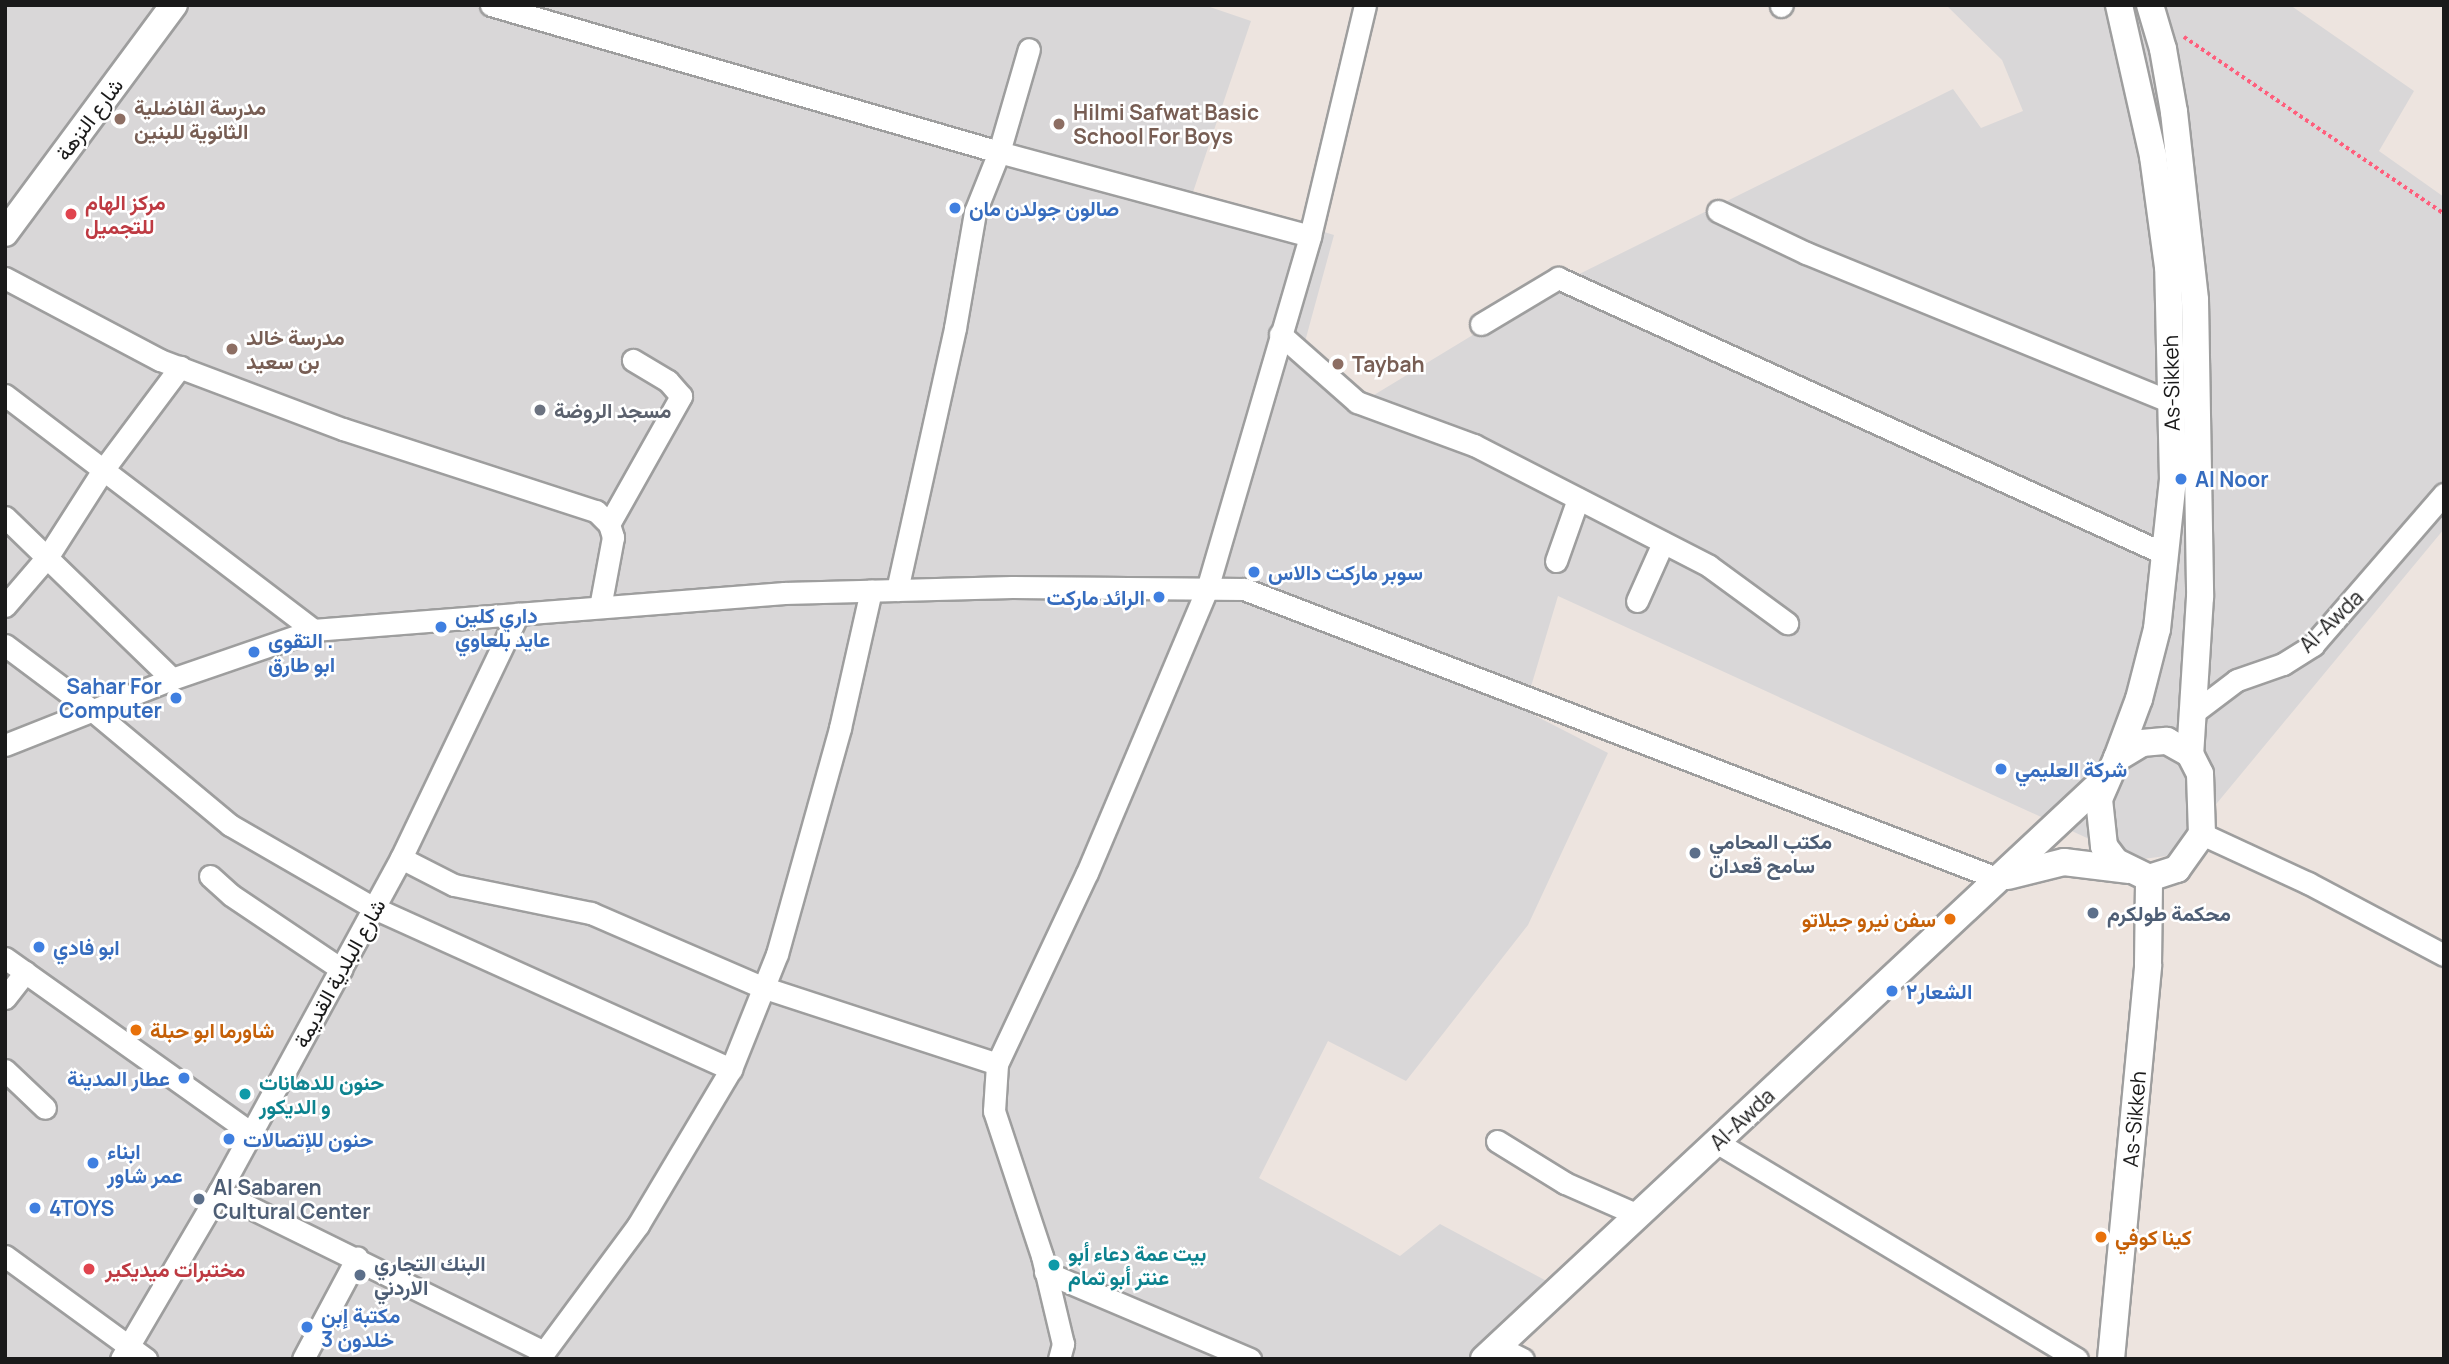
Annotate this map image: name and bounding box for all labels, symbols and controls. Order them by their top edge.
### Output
street label: شارع النزهة [50,73,128,165]
place label: مدرسة الفاضلية الثانوية للبنين [134,94,266,144]
place label: Hilmi Safwat Basic School For Boys [1073,99,1259,149]
marker: مدرسة الفاضلية الثانوية للبنين [112,111,128,127]
marker: Hilmi Safwat Basic School For Boys [1051,116,1067,132]
place label: مركز الهام للتجميل [85,189,166,239]
place label: صالون جولدن مان [969,195,1119,221]
marker: صالون جولدن مان [947,200,963,216]
marker: مركز الهام للتجميل [63,206,79,222]
place label: مدرسة خالد بن سعيد [246,324,345,374]
street label: As-Sikkeh [2158,335,2184,431]
marker: مدرسة خالد بن سعيد [224,341,240,357]
place label: Taybah [1352,351,1425,377]
marker: Taybah [1330,356,1346,372]
place label: مسجد الروضة [554,397,672,423]
marker: مسجد الروضة [532,402,548,418]
place label: Al Noor [2195,466,2269,492]
marker: Al Noor [2173,471,2189,487]
place label: سوبر ماركت دالاس [1268,559,1423,585]
marker: سوبر ماركت دالاس [1246,564,1262,580]
place label: الرائد ماركت [1047,584,1145,610]
street label: Al-Awda [2294,585,2368,657]
marker: الرائد ماركت [1151,589,1167,605]
place label: داري كلين عايد بلعاوي [455,602,550,652]
marker: داري كلين عايد بلعاوي [433,619,449,635]
place label: التقوى . ابو طارق [268,627,335,677]
marker: التقوى . ابو طارق [246,644,262,660]
place label: Sahar For Computer [59,673,162,723]
marker: Sahar For Computer [168,690,184,706]
place label: شركة العليمي [2015,756,2127,782]
marker: شركة العليمي [1993,761,2009,777]
place label: مكتب المحامي سامح قعدان [1709,828,1832,878]
marker: مكتب المحامي سامح قعدان [1687,845,1703,861]
street label: شارع البلدية القديمة [288,894,390,1052]
place label: محكمة طولكرم [2107,900,2231,926]
marker: محكمة طولكرم [2085,905,2101,921]
place label: سفن نيرو جيلاتو [1802,906,1936,932]
marker: سفن نيرو جيلاتو [1942,911,1958,927]
place label: ابو فادي [53,934,120,960]
marker: ابو فادي [31,939,47,955]
place label: الشعار٢ [1906,978,1972,1004]
marker: الشعار٢ [1884,983,1900,999]
place label: شاورما ابو حبلة [150,1017,275,1043]
marker: شاورما ابو حبلة [128,1022,144,1038]
place label: عطار المدينة [67,1065,170,1091]
place label: حنون للدهانات و الديكور [259,1069,384,1119]
marker: عطار المدينة [176,1070,192,1086]
street label: As-Sikkeh [2117,1070,2151,1168]
street label: Al-Awda [1705,1083,1779,1155]
marker: حنون للدهانات و الديكور [237,1086,253,1102]
place label: حنون للإتصالات [243,1126,374,1152]
marker: حنون للإتصالات [221,1131,237,1147]
place label: ابناء عمر شاور [107,1138,183,1188]
marker: ابناء عمر شاور [85,1155,101,1171]
place label: Al Sabaren Cultural Center [213,1174,371,1224]
marker: Al Sabaren Cultural Center [191,1191,207,1207]
place label: 4TOYS [49,1195,114,1221]
marker: 4TOYS [27,1200,43,1216]
place label: كينا كوفي [2115,1224,2192,1250]
marker: كينا كوفي [2093,1229,2109,1245]
place label: بيت عمة دعاء أبو عنتر أبو تمام [1068,1240,1206,1290]
place label: البنك التجاري الاردني [374,1250,486,1300]
place label: مختبرات ميديكير [105,1256,245,1282]
marker: بيت عمة دعاء أبو عنتر أبو تمام [1046,1257,1062,1273]
marker: مختبرات ميديكير [79,1259,99,1279]
marker: البنك التجاري الاردني [352,1267,368,1283]
place label: مكتبة إبن خلدون 3 [321,1302,400,1352]
marker: مكتبة إبن خلدون 3 [299,1319,315,1335]

